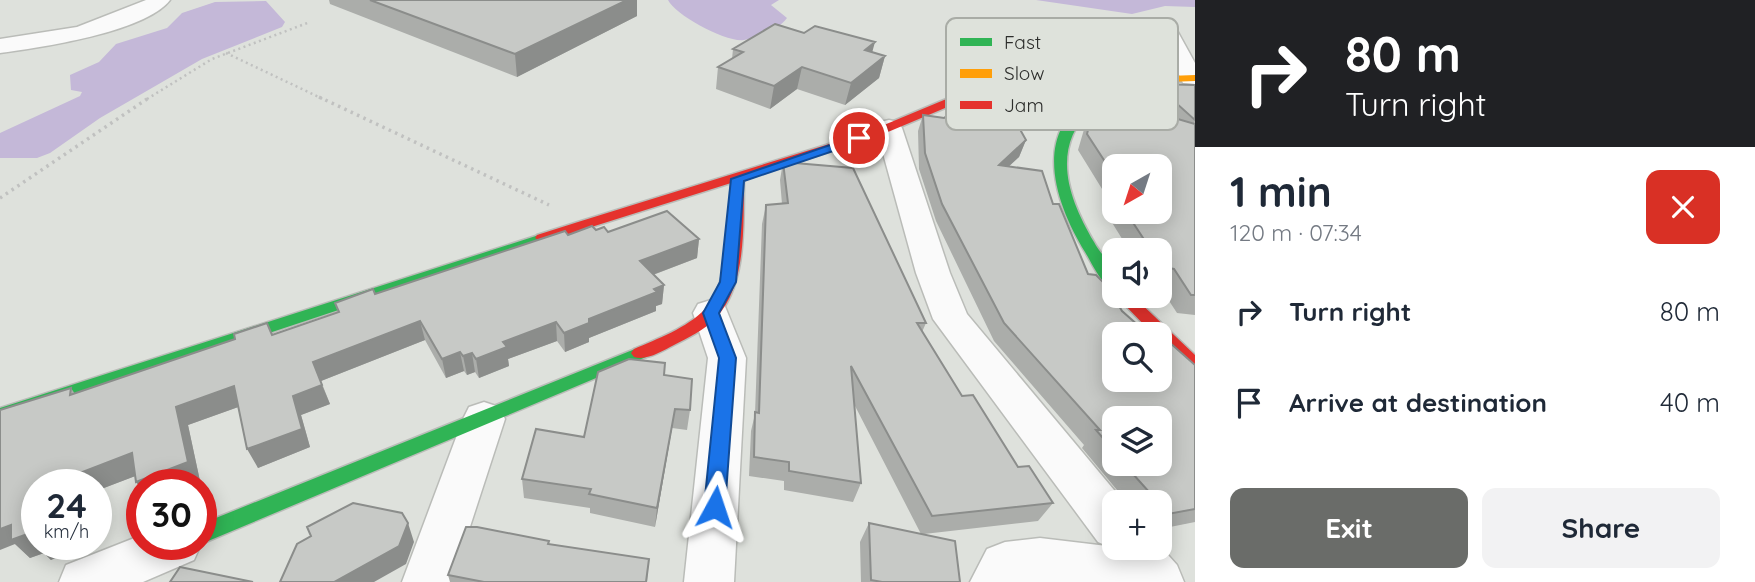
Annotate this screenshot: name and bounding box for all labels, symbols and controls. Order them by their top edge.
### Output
legend [946,18,1178,130]
text: 80 m [1345,23,1461,84]
icon: right [1230,28,1321,119]
text: Fast [1004,30,1041,54]
text: Slow [1004,61,1045,85]
text: Turn right [1345,84,1486,124]
text: Jam [1004,93,1044,117]
pin [829,108,889,168]
icon: arrive [840,119,878,157]
north arrow [1102,154,1172,224]
map controls [1102,154,1172,560]
text: 1 min [1230,165,1332,218]
button: close [1646,170,1720,244]
text: 120 m · 07:34 [1230,218,1362,247]
button: sound [1102,238,1172,308]
icon: right [1230,293,1268,331]
text: Turn right [1289,295,1411,328]
text: 80 m [1660,295,1720,328]
button: search [1102,322,1172,392]
icon: arrive [1230,384,1268,422]
text: Arrive at destination [1289,386,1547,419]
text: 40 m [1660,386,1720,419]
button: layers [1102,406,1172,476]
speed limit sign: 30 [126,469,217,560]
position arrow [678,470,752,544]
text: 24 [46,483,87,527]
button: Exit [1230,488,1468,568]
button: Share [1482,488,1720,568]
button: + [1102,490,1172,560]
text: km/h [44,520,89,543]

